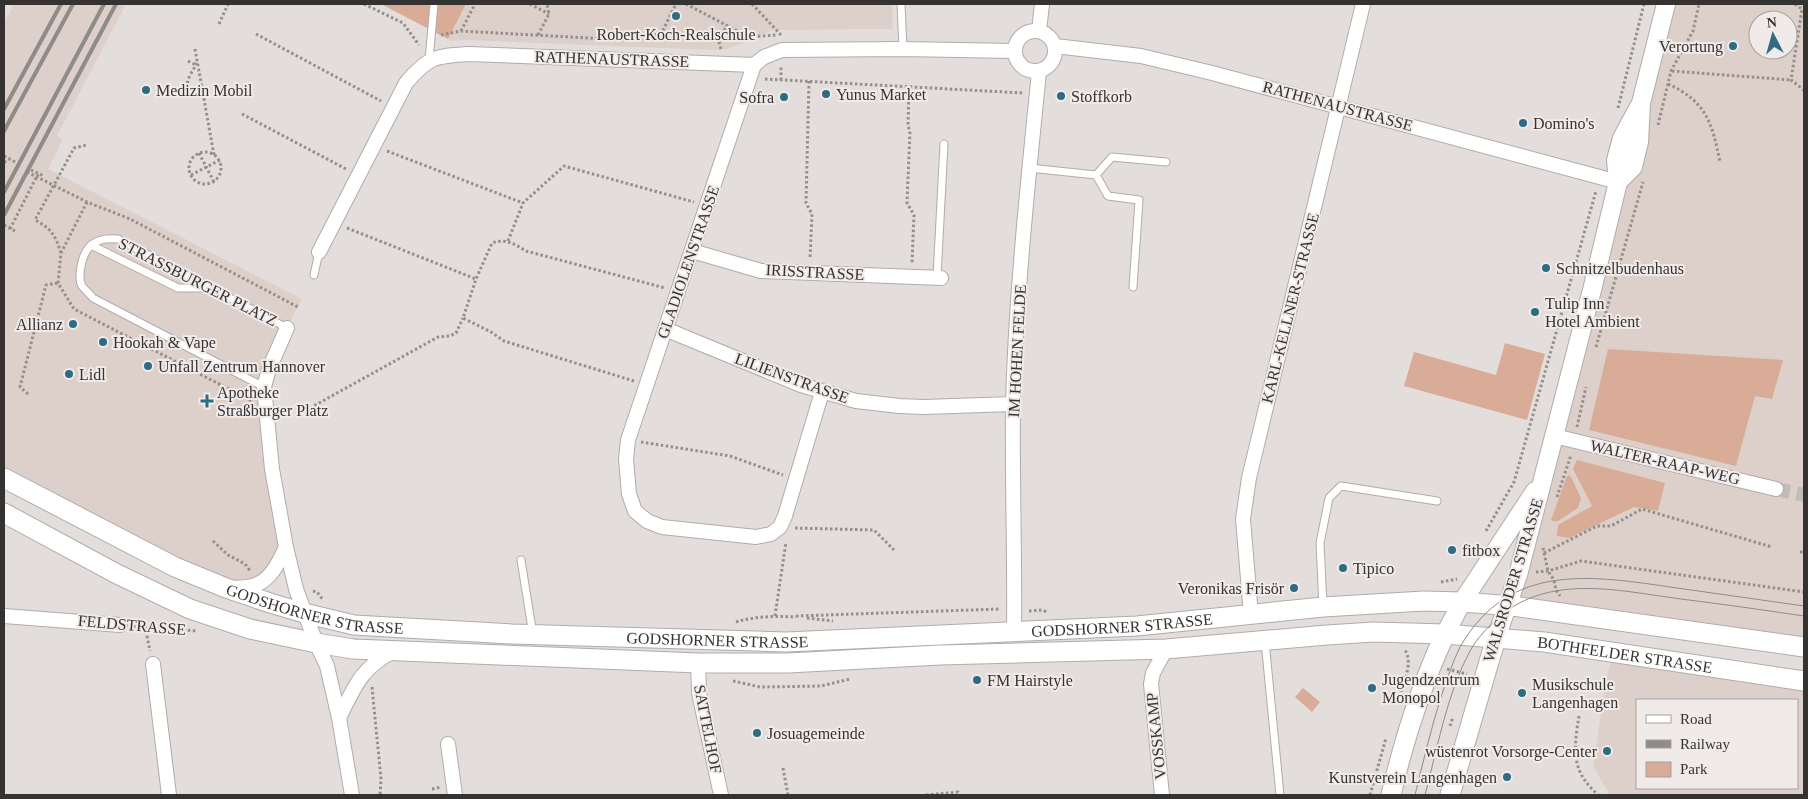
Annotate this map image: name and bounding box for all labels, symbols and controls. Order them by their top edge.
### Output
marker: Robert-Koch-Realschule [670,10,682,22]
north arrow [1748,10,1798,60]
text: N [1766,15,1778,31]
place label: Robert-Koch-Realschule [596,26,756,43]
place label: Verortung [1659,38,1723,56]
marker: Verortung [1727,40,1739,52]
street label: RATHENAUSTRASSE [534,48,690,70]
street label: RATHENAUSTRASSE [1261,78,1415,134]
place label: Medizin Mobil [156,82,253,99]
marker: Medizin Mobil [140,84,152,96]
place label: Yunus Market [836,86,927,103]
marker: Yunus Market [820,88,832,100]
place label: Stoffkorb [1071,88,1132,105]
place label: Sofra [739,89,774,106]
marker: Stoffkorb [1055,90,1067,102]
marker: Sofra [778,91,790,103]
place label: Domino's [1533,115,1595,132]
marker: Domino's [1517,117,1529,129]
street label: GLADIOLENSTRASSE [654,183,722,341]
street label: KARL-KELLNER-STRASSE [1258,211,1322,405]
street label: STRASSBURGER PLATZ [116,235,280,329]
place label: Schnitzelbudenhaus [1556,260,1684,277]
street label: IRISSTRASSE [765,261,865,283]
marker: Schnitzelbudenhaus [1540,262,1552,274]
street label: IM HOHEN FELDE [1005,284,1029,418]
place label: Tulip Inn Hotel Ambient [1545,295,1640,330]
marker: Tulip Inn Hotel Ambient [1529,306,1541,318]
place label: Allianz [16,316,63,333]
marker: Allianz [67,318,79,330]
place label: Hookah & Vape [113,334,216,352]
marker: Hookah & Vape [97,336,109,348]
street label: LILIENSTRASSE [733,349,851,407]
place label: Unfall Zentrum Hannover [158,358,326,375]
marker: Unfall Zentrum Hannover [142,360,154,372]
place label: Lidl [79,366,106,383]
marker: Lidl [63,368,75,380]
place label: Apotheke Straßburger Platz [217,384,328,420]
marker: Apotheke Straßburger Platz [201,395,213,407]
street label: WALTER-RAAP-WEG [1588,436,1742,488]
street label: WALSRODER STRASSE [1480,496,1546,664]
place label: fitbox [1462,542,1500,559]
marker: fitbox [1446,544,1458,556]
place label: Tipico [1353,560,1394,578]
marker: Tipico [1337,562,1349,574]
street label: GODSHORNER STRASSE [224,580,404,636]
place label: Veronikas Frisör [1178,580,1285,597]
marker: Veronikas Frisör [1288,582,1300,594]
street label: GODSHORNER STRASSE [1031,610,1213,639]
street label: FELDSTRASSE [77,612,187,638]
street label: GODSHORNER STRASSE [626,629,809,651]
street label: BOTHFELDER STRASSE [1537,633,1713,676]
place label: Jugendzentrum Monopol [1382,671,1480,707]
place label: FM Hairstyle [987,672,1073,690]
marker: FM Hairstyle [971,674,983,686]
place label: Musikschule Langenhagen [1532,676,1618,712]
marker: Jugendzentrum Monopol [1366,682,1378,694]
street label: SATTELHOF [691,683,725,775]
marker: Musikschule Langenhagen [1516,687,1528,699]
street label: VOSSKAMP [1143,692,1169,780]
legend [1636,699,1798,789]
text: Road [1680,711,1712,727]
place label: Josuagemeinde [767,725,865,743]
marker: Josuagemeinde [751,727,763,739]
text: Railway [1680,736,1730,752]
place label: wüstenrot Vorsorge-Center [1425,743,1598,761]
marker: wüstenrot Vorsorge-Center [1601,745,1613,757]
text: Park [1680,761,1708,777]
place label: Kunstverein Langenhagen [1329,769,1497,787]
marker: Kunstverein Langenhagen [1501,771,1513,783]

